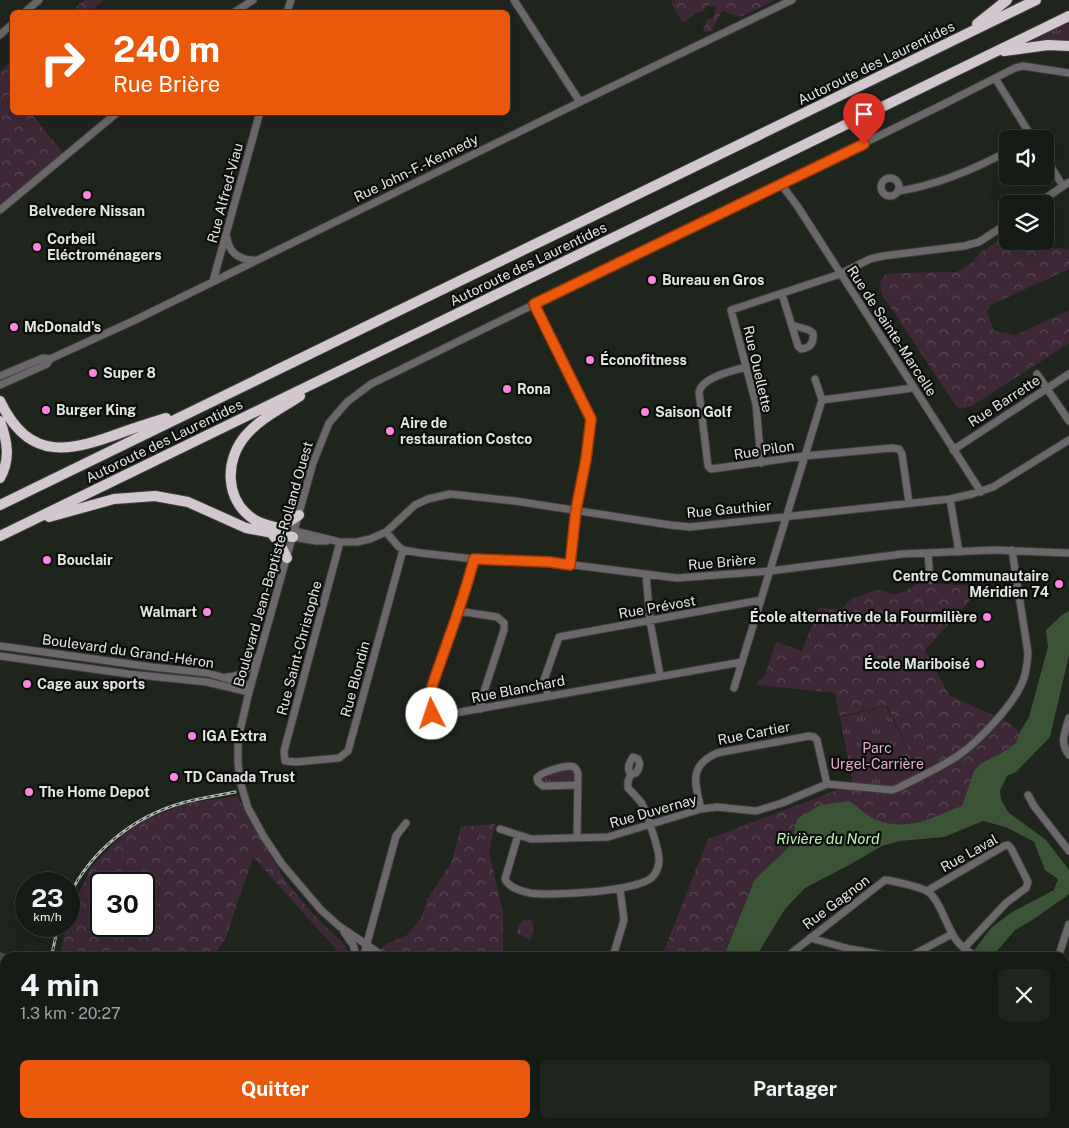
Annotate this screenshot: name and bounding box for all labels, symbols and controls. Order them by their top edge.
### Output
street label: Autoroute des Laurentides [795,18,957,108]
text: 240 m [113,29,220,70]
icon: right [30,30,95,95]
text: Rue Brière [113,71,220,97]
pin [843,93,885,144]
icon: arrive [850,100,878,128]
map controls [999,130,1054,250]
button: sound [999,130,1054,185]
street label: Rue John-F.-Kennedy [351,131,481,205]
street label: Rue Alfred-Viau [204,141,246,245]
marker: Belvedere Nissan [81,189,93,201]
button: layers [999,195,1054,250]
place label: Belvedere Nissan [29,203,145,219]
street label: Autoroute des Laurentides [447,219,609,309]
place label: Corbeil Eléctroménagers [47,231,162,263]
marker: Corbeil Eléctroménagers [31,241,43,253]
street label: Rue de Sainte-Marcelle [844,263,940,399]
place label: Bureau en Gros [662,272,764,288]
marker: Bureau en Gros [646,274,658,286]
place label: McDonald's [24,319,101,335]
marker: McDonald's [8,321,20,333]
street label: Rue Ouellette [740,324,776,414]
place label: Éconofitness [600,351,687,368]
marker: Éconofitness [584,354,596,366]
place label: Super 8 [103,365,156,381]
marker: Super 8 [87,367,99,379]
street label: Rue Barrette [965,372,1043,430]
place label: Rona [517,381,551,397]
marker: Rona [501,383,513,395]
street label: Autoroute des Laurentides [83,396,245,486]
place label: Burger King [56,402,136,418]
marker: Burger King [40,404,52,416]
place label: Saison Golf [655,404,732,420]
marker: Saison Golf [639,406,651,418]
place label: Aire de restauration Costco [400,415,532,447]
marker: Aire de restauration Costco [384,425,396,437]
street label: Rue Pilon [733,437,795,463]
street label: Boulevard Jean-Baptiste-Rolland Ouest [230,439,316,689]
street label: Rue Gauthier [686,497,772,521]
street label: Rue Brière [687,551,757,573]
place label: Bouclair [57,552,113,568]
marker: Bouclair [41,554,53,566]
place label: Centre Communautaire Méridien 74 [893,568,1049,600]
marker: Centre Communautaire Méridien 74 [1053,578,1065,590]
street label: Rue Saint-Christophe [273,579,325,717]
street label: Rue Prévost [617,592,697,622]
place label: Walmart [140,604,197,620]
marker: Walmart [201,606,213,618]
place label: École alternative de la Fourmilière [750,608,977,625]
marker: École alternative de la Fourmilière [981,611,993,623]
street label: Boulevard du Grand-Héron [41,631,215,671]
street label: Rue Blondin [337,639,373,719]
place label: École Mariboisé [864,655,970,672]
marker: École Mariboisé [974,658,986,670]
street label: Rue Blanchard [470,672,566,706]
place label: Cage aux sports [37,676,145,692]
marker: Cage aux sports [21,678,33,690]
position arrow [405,687,457,739]
street label: Rue Cartier [716,718,792,748]
place label: IGA Extra [202,728,267,744]
marker: IGA Extra [186,730,198,742]
park label: Parc Urgel-Carrière [830,740,924,772]
place label: TD Canada Trust [184,769,295,785]
marker: TD Canada Trust [168,771,180,783]
place label: The Home Depot [39,784,150,800]
marker: The Home Depot [23,786,35,798]
street label: Rue Duvernay [608,791,699,831]
water label: Rivière du Nord [776,830,880,847]
street label: Rue Laval [938,831,1000,875]
speed limit sign: 30 [90,872,155,937]
street label: Rue Gagnon [799,872,873,932]
text: 23 [31,883,64,913]
text: km/h [33,910,62,924]
text: 4 min [20,967,99,1003]
button: close [998,969,1050,1021]
text: 1.3 km · 20:27 [20,1004,121,1023]
button: Quitter [20,1060,530,1118]
button: Partager [540,1060,1050,1118]

